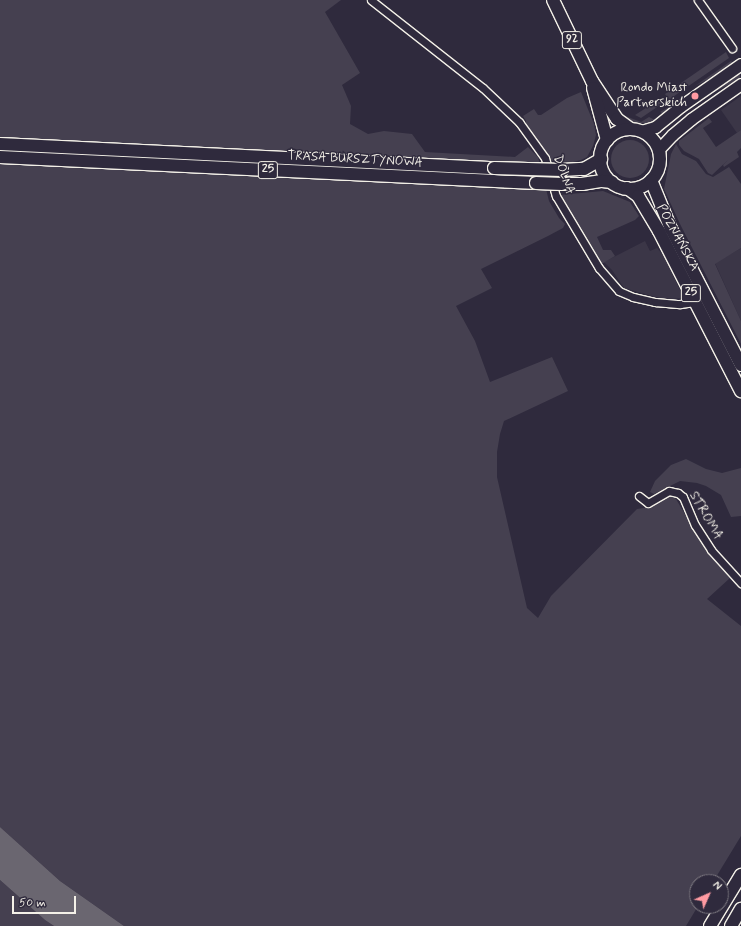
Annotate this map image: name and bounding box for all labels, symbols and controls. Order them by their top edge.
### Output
road number: 92 [561,30,583,50]
place label: Rondo Miast Partnerskich [616,81,687,112]
marker: Rondo Miast Partnerskich [690,91,700,101]
street label: TRASA BURSZTYNOWA [287,149,423,171]
street label: DOLNA [549,153,577,197]
road number: 25 [257,160,279,180]
street label: POZNAŃSKA [652,202,702,274]
road number: 25 [680,283,702,303]
street label: STROMA [685,489,725,543]
north arrow [689,874,729,914]
text: N [709,879,724,894]
scale bar [14,888,78,914]
text: 50 m [19,895,46,911]

